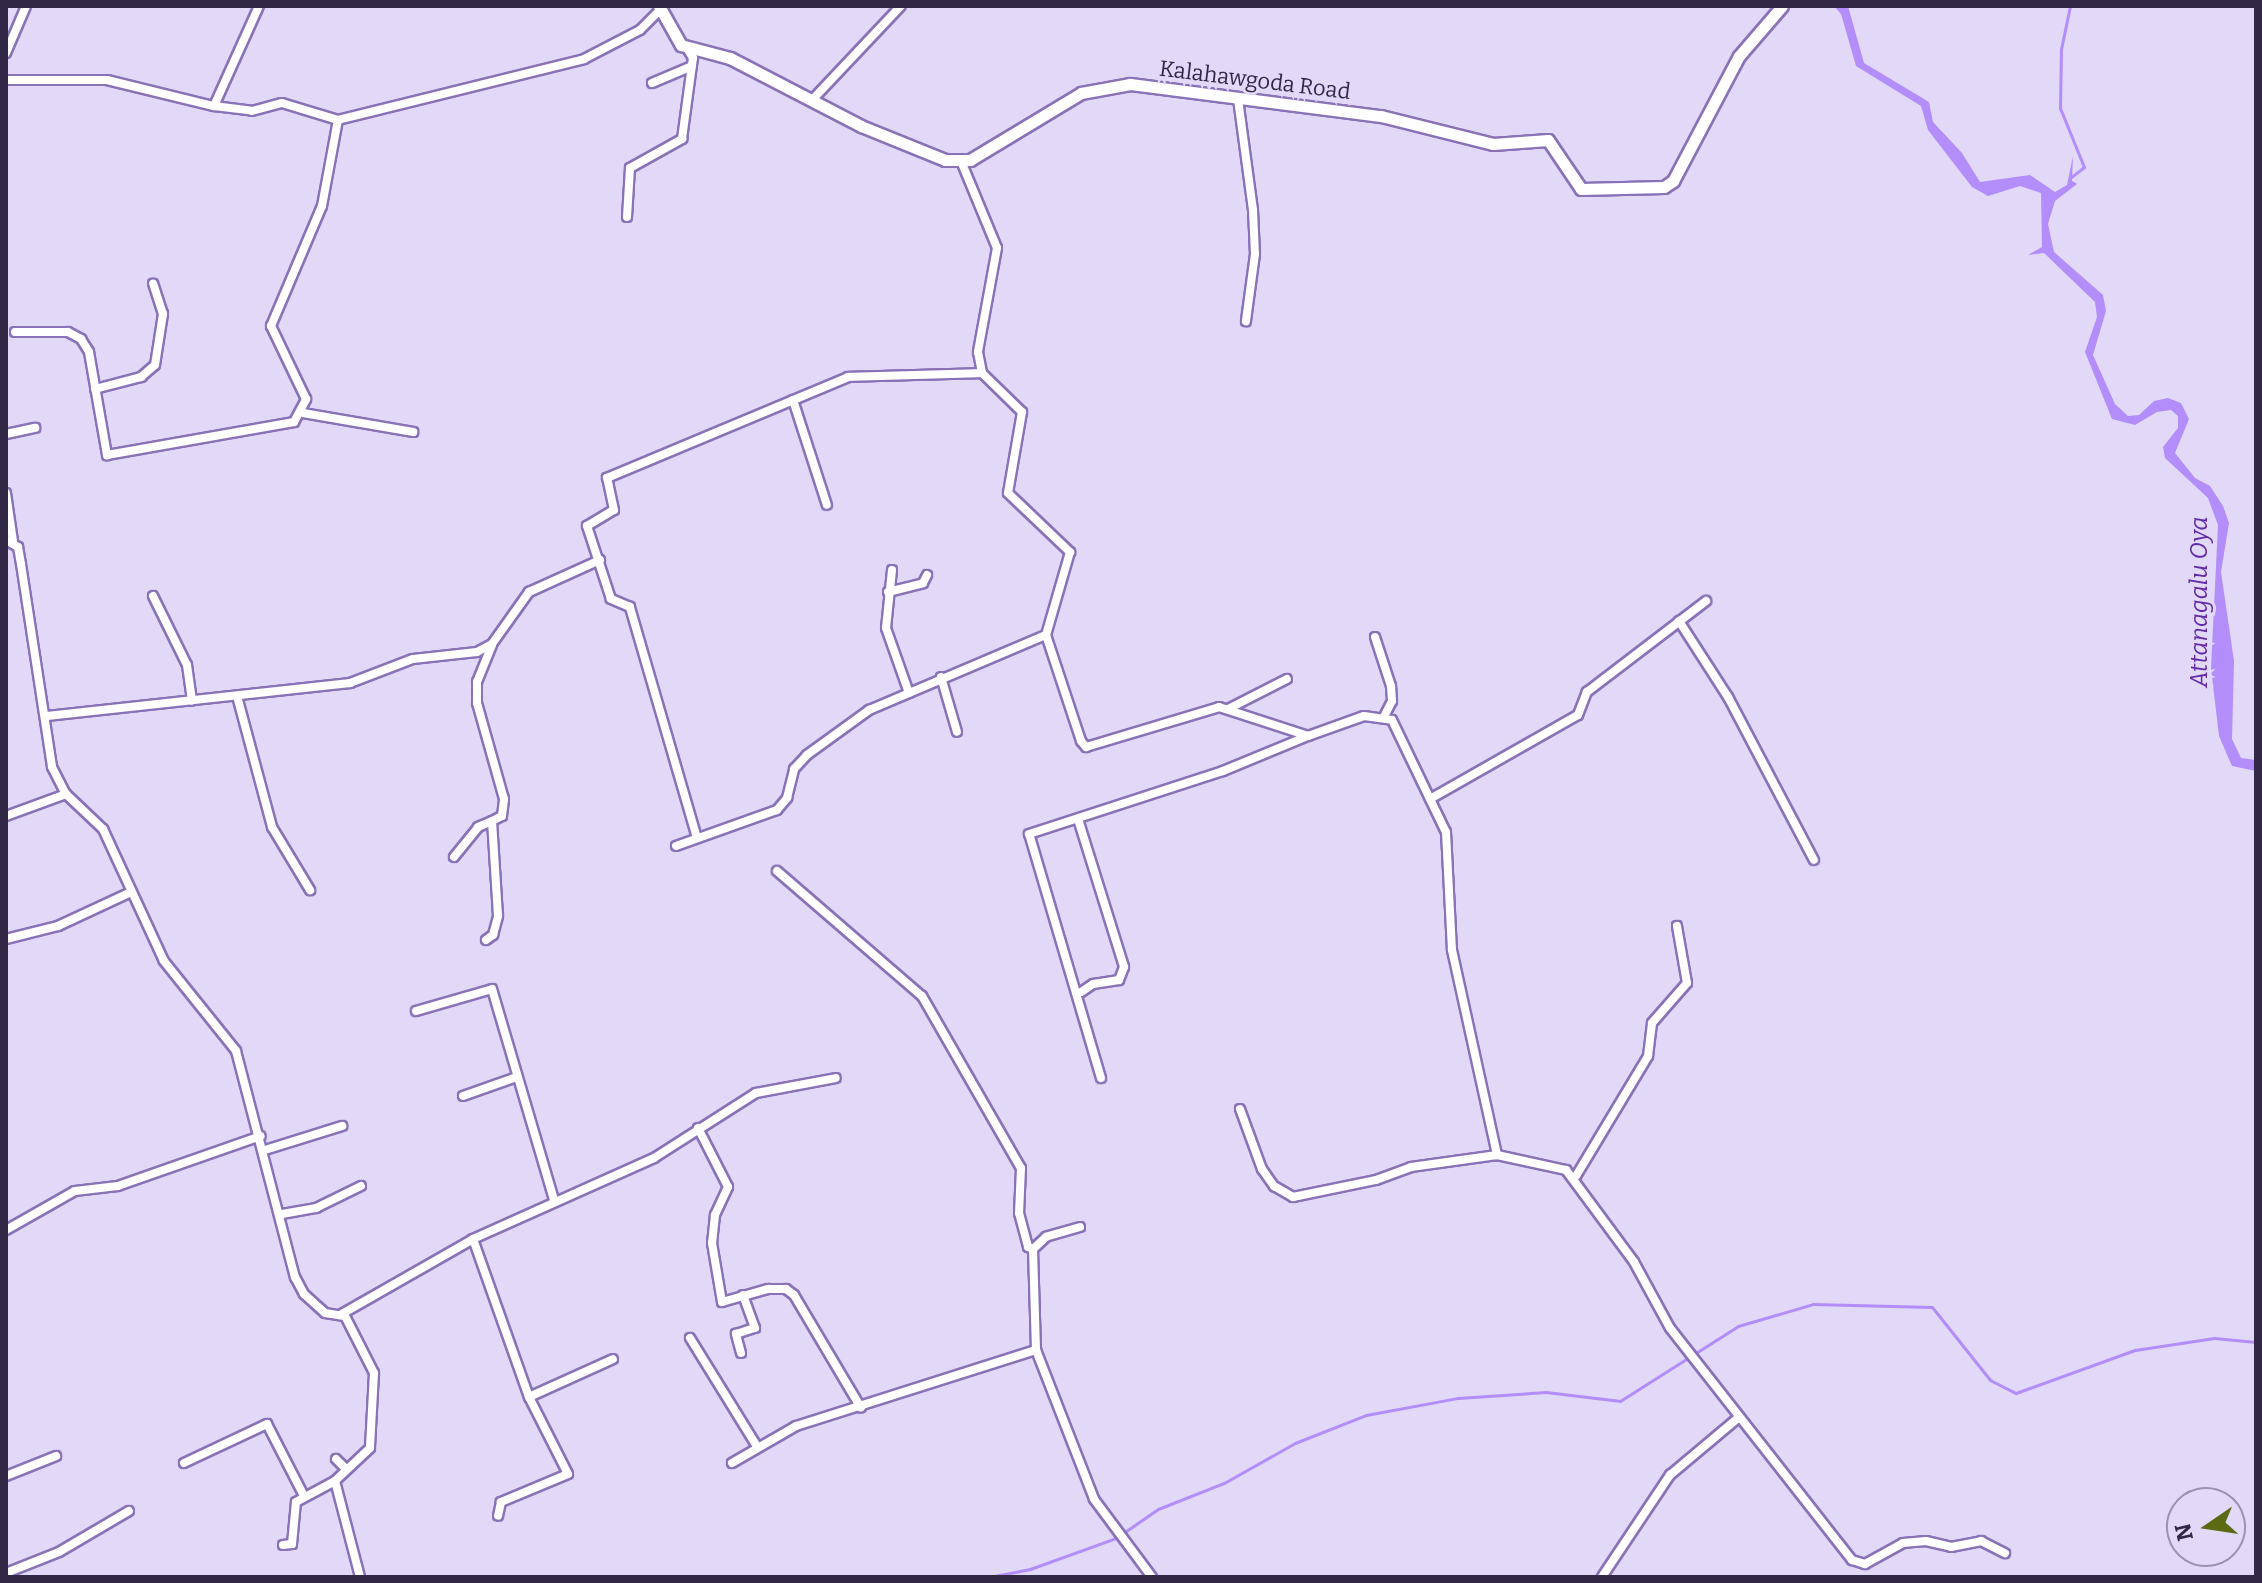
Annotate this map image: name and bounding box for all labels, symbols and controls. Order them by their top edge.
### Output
street label: Kalahawgoda Road [1158,55,1352,105]
water label: Attanagalu Oya [2186,517,2214,687]
north arrow [2166,1487,2246,1567]
text: N [2169,1521,2199,1543]

